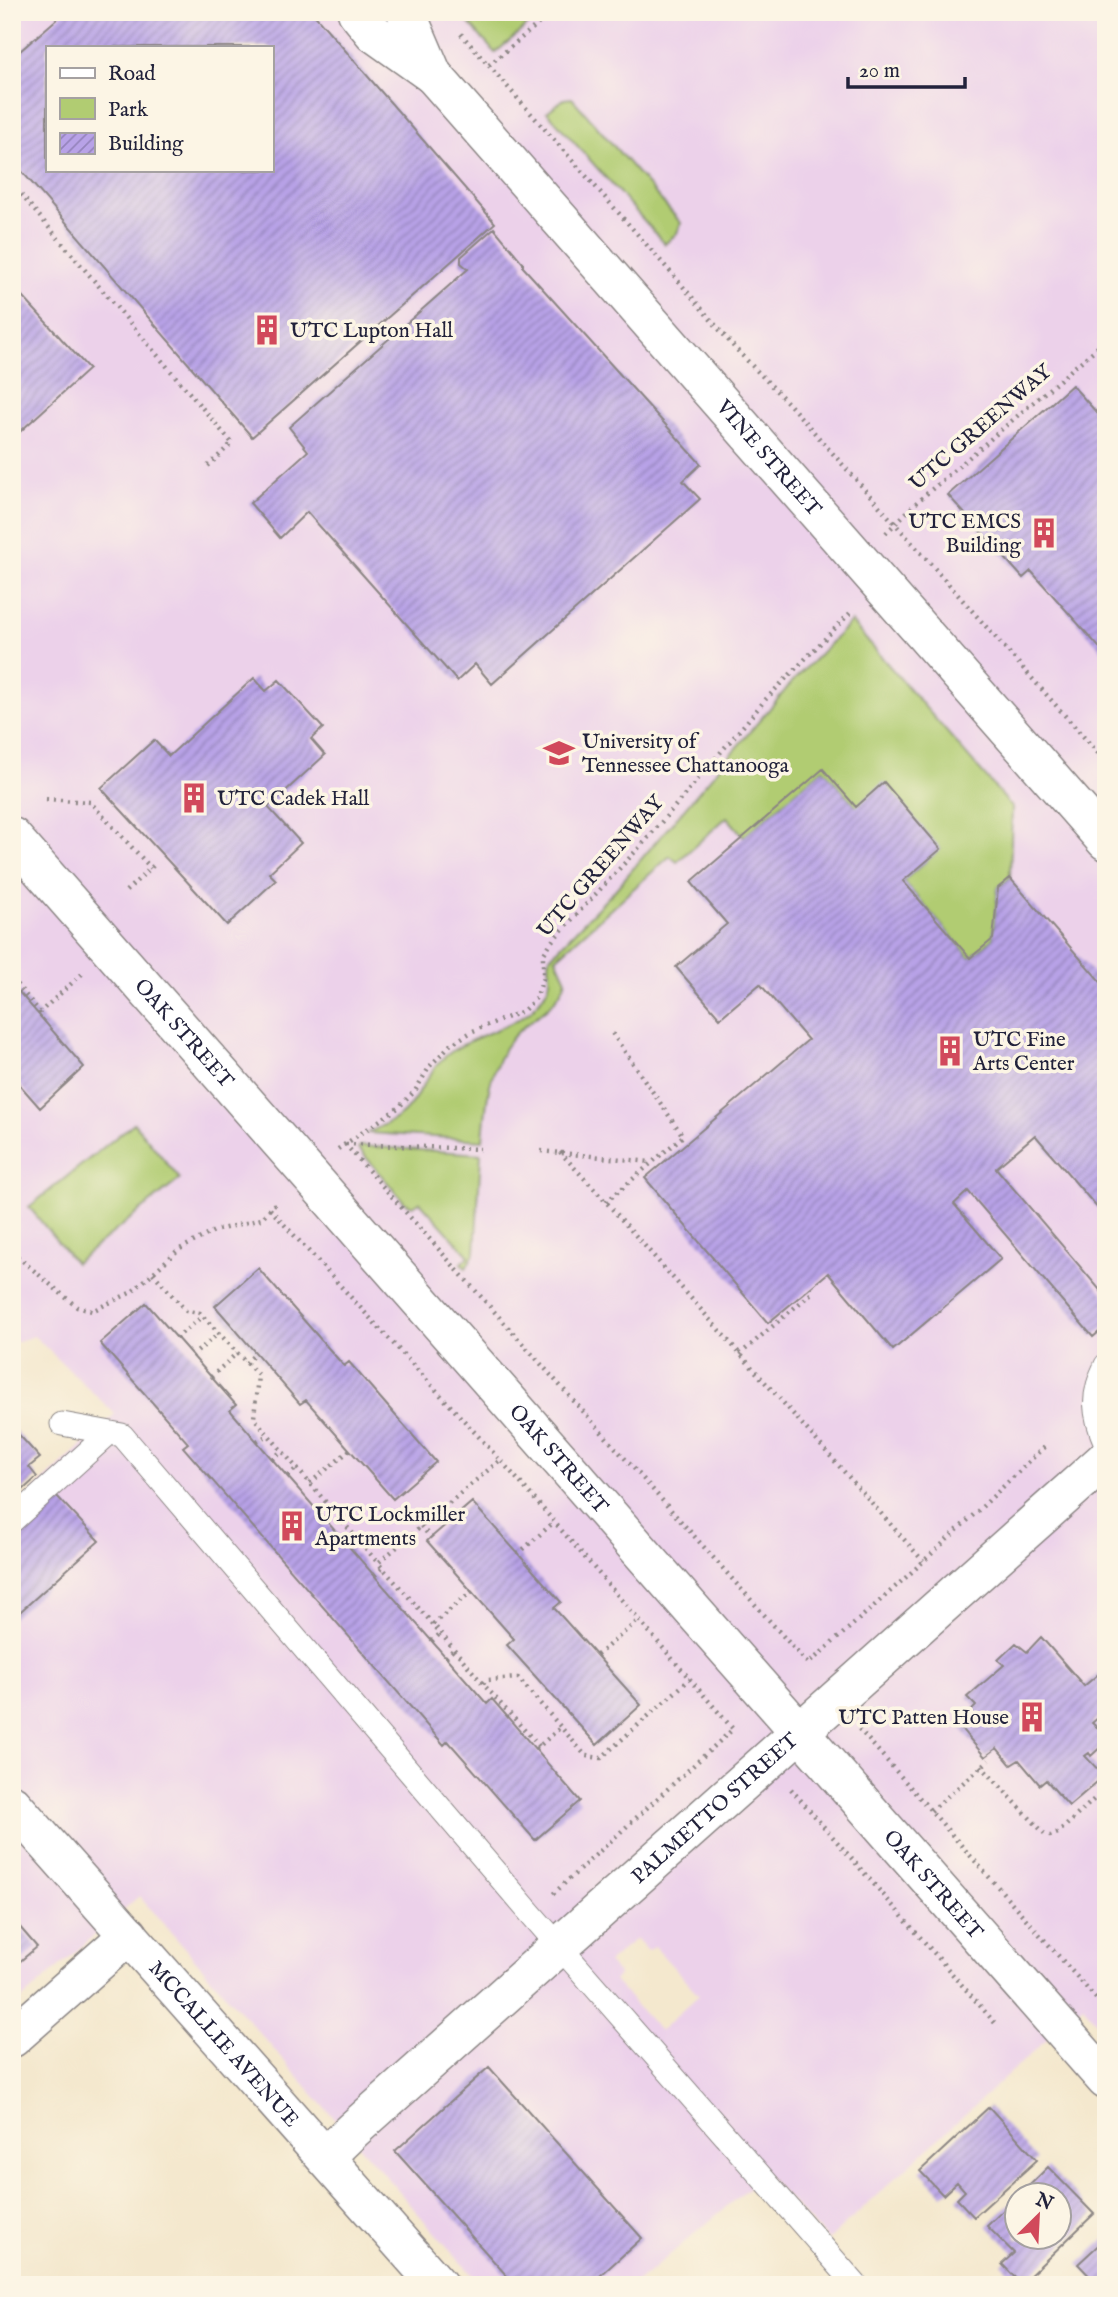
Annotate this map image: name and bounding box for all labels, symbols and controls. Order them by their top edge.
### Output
legend [46,46,273,172]
scale bar [848,46,966,90]
text: 20 m [859,58,900,85]
text: Road [108,61,156,88]
text: Park [108,97,149,124]
text: Building [108,131,184,158]
building icon: UTC Lupton Hall [250,313,284,347]
place label: UTC Lupton Hall [290,318,453,345]
street label: UTC GREENWAY [904,358,1059,497]
street label: VINE STREET [709,394,827,523]
place label: UTC EMCS Building [908,509,1022,560]
building icon: UTC EMCS Building [1027,516,1061,550]
place label: University of Tennessee Chattanooga [582,729,790,780]
school or university icon: University of Tennessee Chattanooga [542,736,576,770]
building icon: UTC Cadek Hall [177,781,211,815]
place label: UTC Cadek Hall [217,786,370,813]
street label: UTC GREENWAY [532,789,671,944]
street label: OAK STREET [128,973,239,1095]
place label: UTC Fine Arts Center [972,1027,1075,1078]
building icon: UTC Fine Arts Center [933,1034,967,1068]
street label: OAK STREET [502,1399,614,1521]
place label: UTC Lockmiller Apartments [314,1502,465,1553]
building icon: UTC Lockmiller Apartments [275,1509,309,1543]
building icon: UTC Patten House [1015,1700,1049,1734]
place label: UTC Patten House [838,1705,1009,1732]
street label: PALMETTO STREET [626,1727,805,1890]
street label: OAK STREET [877,1825,988,1946]
street label: MCCALLIE AVENUE [142,1956,304,2134]
north arrow [1002,2182,1072,2252]
text: N [1031,2188,1057,2217]

